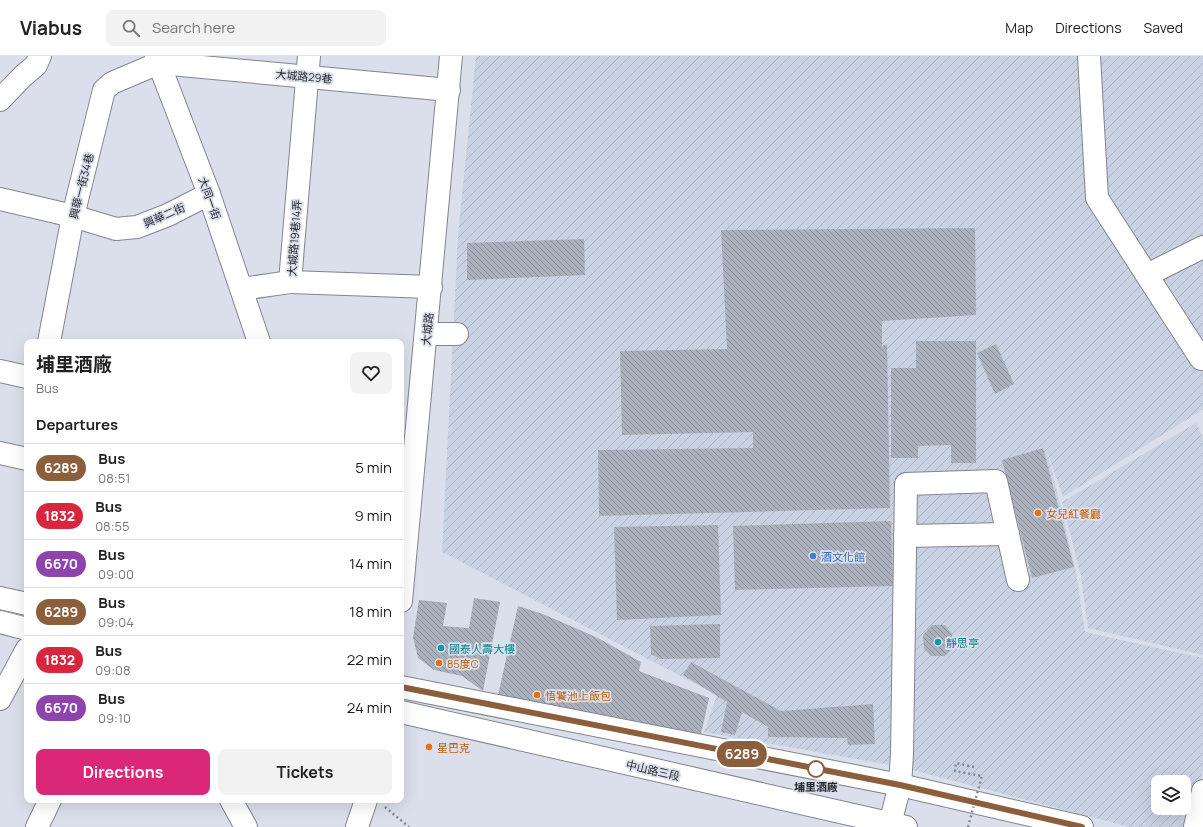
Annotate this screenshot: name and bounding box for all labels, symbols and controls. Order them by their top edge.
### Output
search box [106,10,386,46]
text: Viabus [20,15,82,41]
icon: search [120,17,142,39]
text: Search here [152,17,235,38]
text: Map [1005,18,1033,37]
text: Directions [1055,18,1122,37]
text: Saved [1144,18,1183,37]
street label: 大城路29巷 [275,66,333,86]
street label: 興華一街34巷 [66,151,96,221]
street label: 大同一街 [195,175,225,221]
street label: 興華二街 [141,199,187,231]
street label: 大城路19巷14弄 [284,199,304,277]
street label: 大城路 [418,312,436,346]
text: 埔里酒廠 [36,351,112,377]
button: heart [350,352,392,394]
text: Bus [36,379,59,397]
text: Departures [36,414,118,435]
text: Bus [98,448,125,469]
text: 5 min [355,457,392,478]
text: 6289 [44,458,78,477]
text: 08:51 [98,469,130,487]
text: Bus [95,496,122,517]
text: 9 min [355,505,392,526]
text: 1832 [44,506,75,525]
place label: 女兒紅餐廳 [1046,506,1101,521]
marker: 女兒紅餐廳 [1033,508,1043,518]
text: 08:55 [95,517,130,535]
text: Bus [98,544,125,565]
place label: 酒文化館 [821,549,865,564]
marker: 酒文化館 [808,551,818,561]
text: 14 min [349,553,392,574]
text: 6670 [44,554,78,573]
text: 09:00 [98,565,134,583]
text: Bus [98,592,125,613]
text: 18 min [349,601,392,622]
text: 6289 [44,602,78,621]
text: 09:04 [98,613,134,631]
place label: 靜思亭 [946,635,979,650]
marker: 靜思亭 [933,637,943,647]
text: Bus [95,640,122,661]
place label: 國泰人壽大樓 [449,641,515,656]
marker: 國泰人壽大樓 [436,643,446,653]
text: 22 min [347,649,392,670]
text: 1832 [44,650,75,669]
place label: 85度C [447,656,479,671]
marker: 85度C [434,658,444,668]
text: 09:08 [95,661,131,679]
text: Bus [98,688,125,709]
place label: 悟饕池上飯包 [545,688,611,703]
marker: 悟饕池上飯包 [532,690,542,700]
text: 24 min [347,697,392,718]
text: 6670 [44,698,78,717]
text: 09:10 [98,709,131,727]
place label: 星巴克 [437,740,470,755]
line badge: 6289 [714,741,770,767]
marker: 星巴克 [424,742,434,752]
text: 6289 [725,744,759,763]
button: Directions [36,749,210,795]
button: Tickets [218,749,392,795]
street label: 中山路三段 [625,757,681,783]
marker: 埔里酒廠 [807,760,825,778]
map controls [1151,775,1191,815]
button: layers [1151,775,1191,815]
place label: 埔里酒廠 [794,779,838,794]

